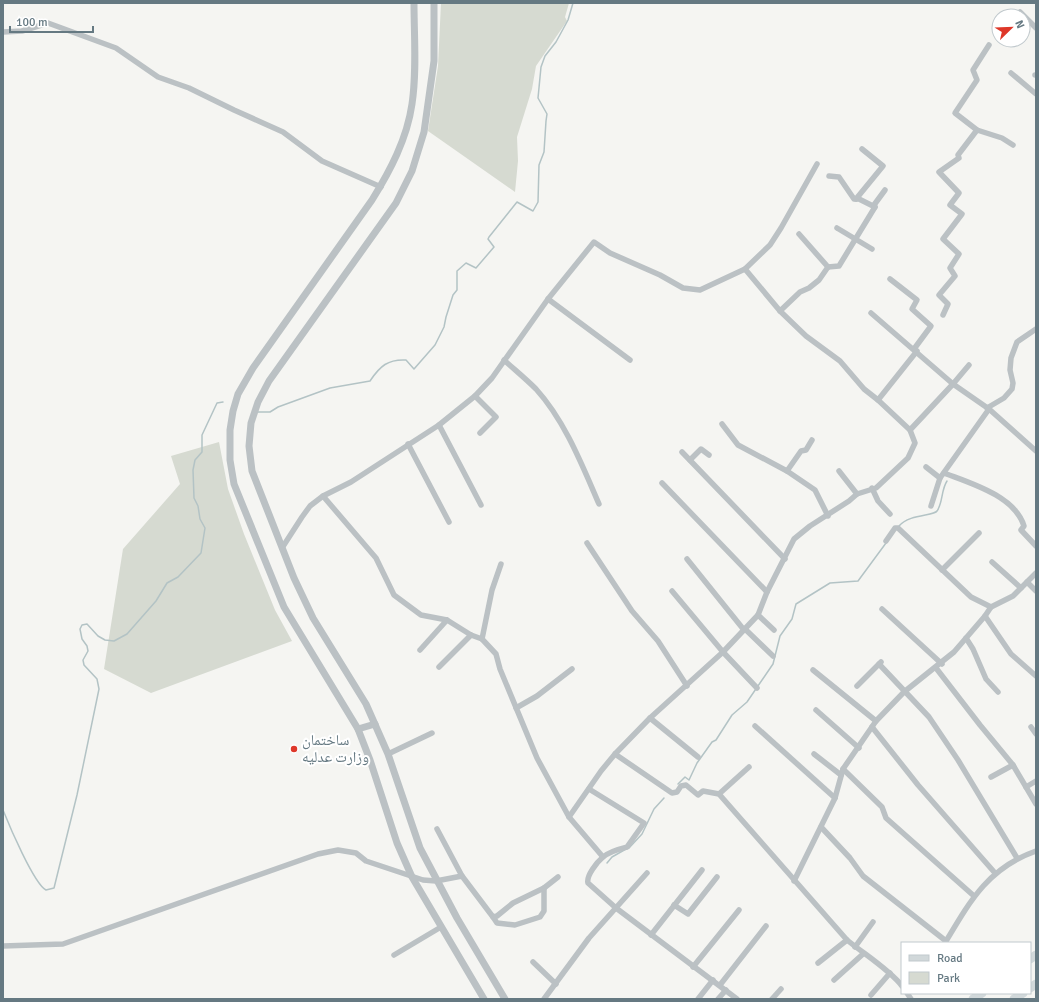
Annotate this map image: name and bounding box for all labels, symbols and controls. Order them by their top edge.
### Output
scale bar [10,8,93,34]
north arrow [991,8,1031,48]
text: 100 m [16,15,48,30]
text: N [1012,18,1027,30]
place label: ساختمان وزارت عدلیه [302,731,369,766]
marker: ساختمان وزارت عدلیه [289,744,299,754]
legend [901,942,1031,994]
text: Road [937,951,963,966]
text: Park [937,971,960,986]

